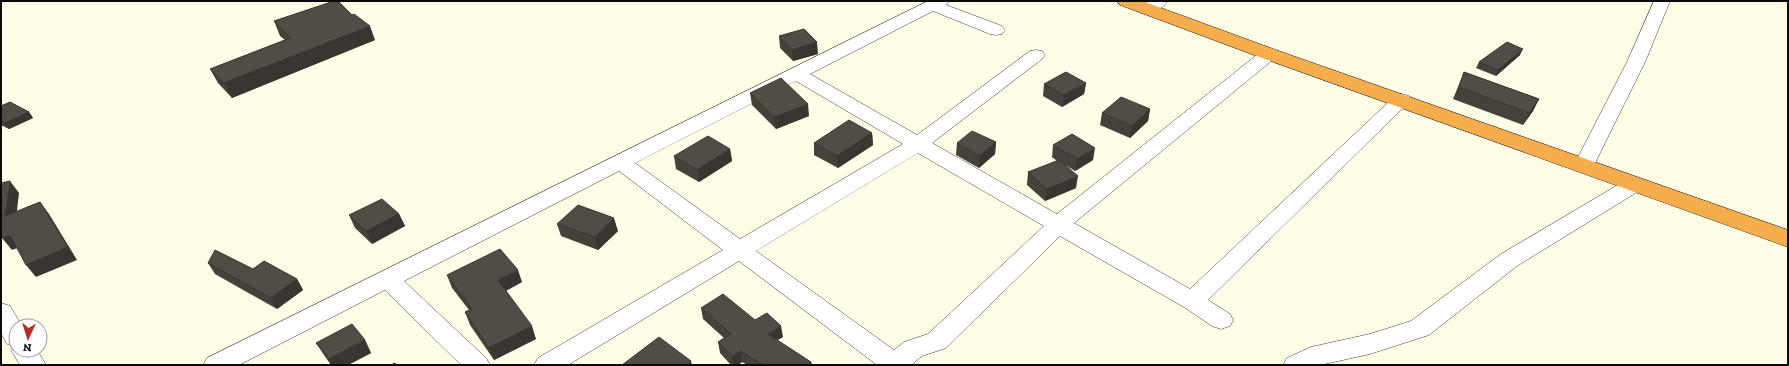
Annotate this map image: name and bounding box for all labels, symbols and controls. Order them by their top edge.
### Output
north arrow [8,318,48,358]
text: N [22,341,32,354]

